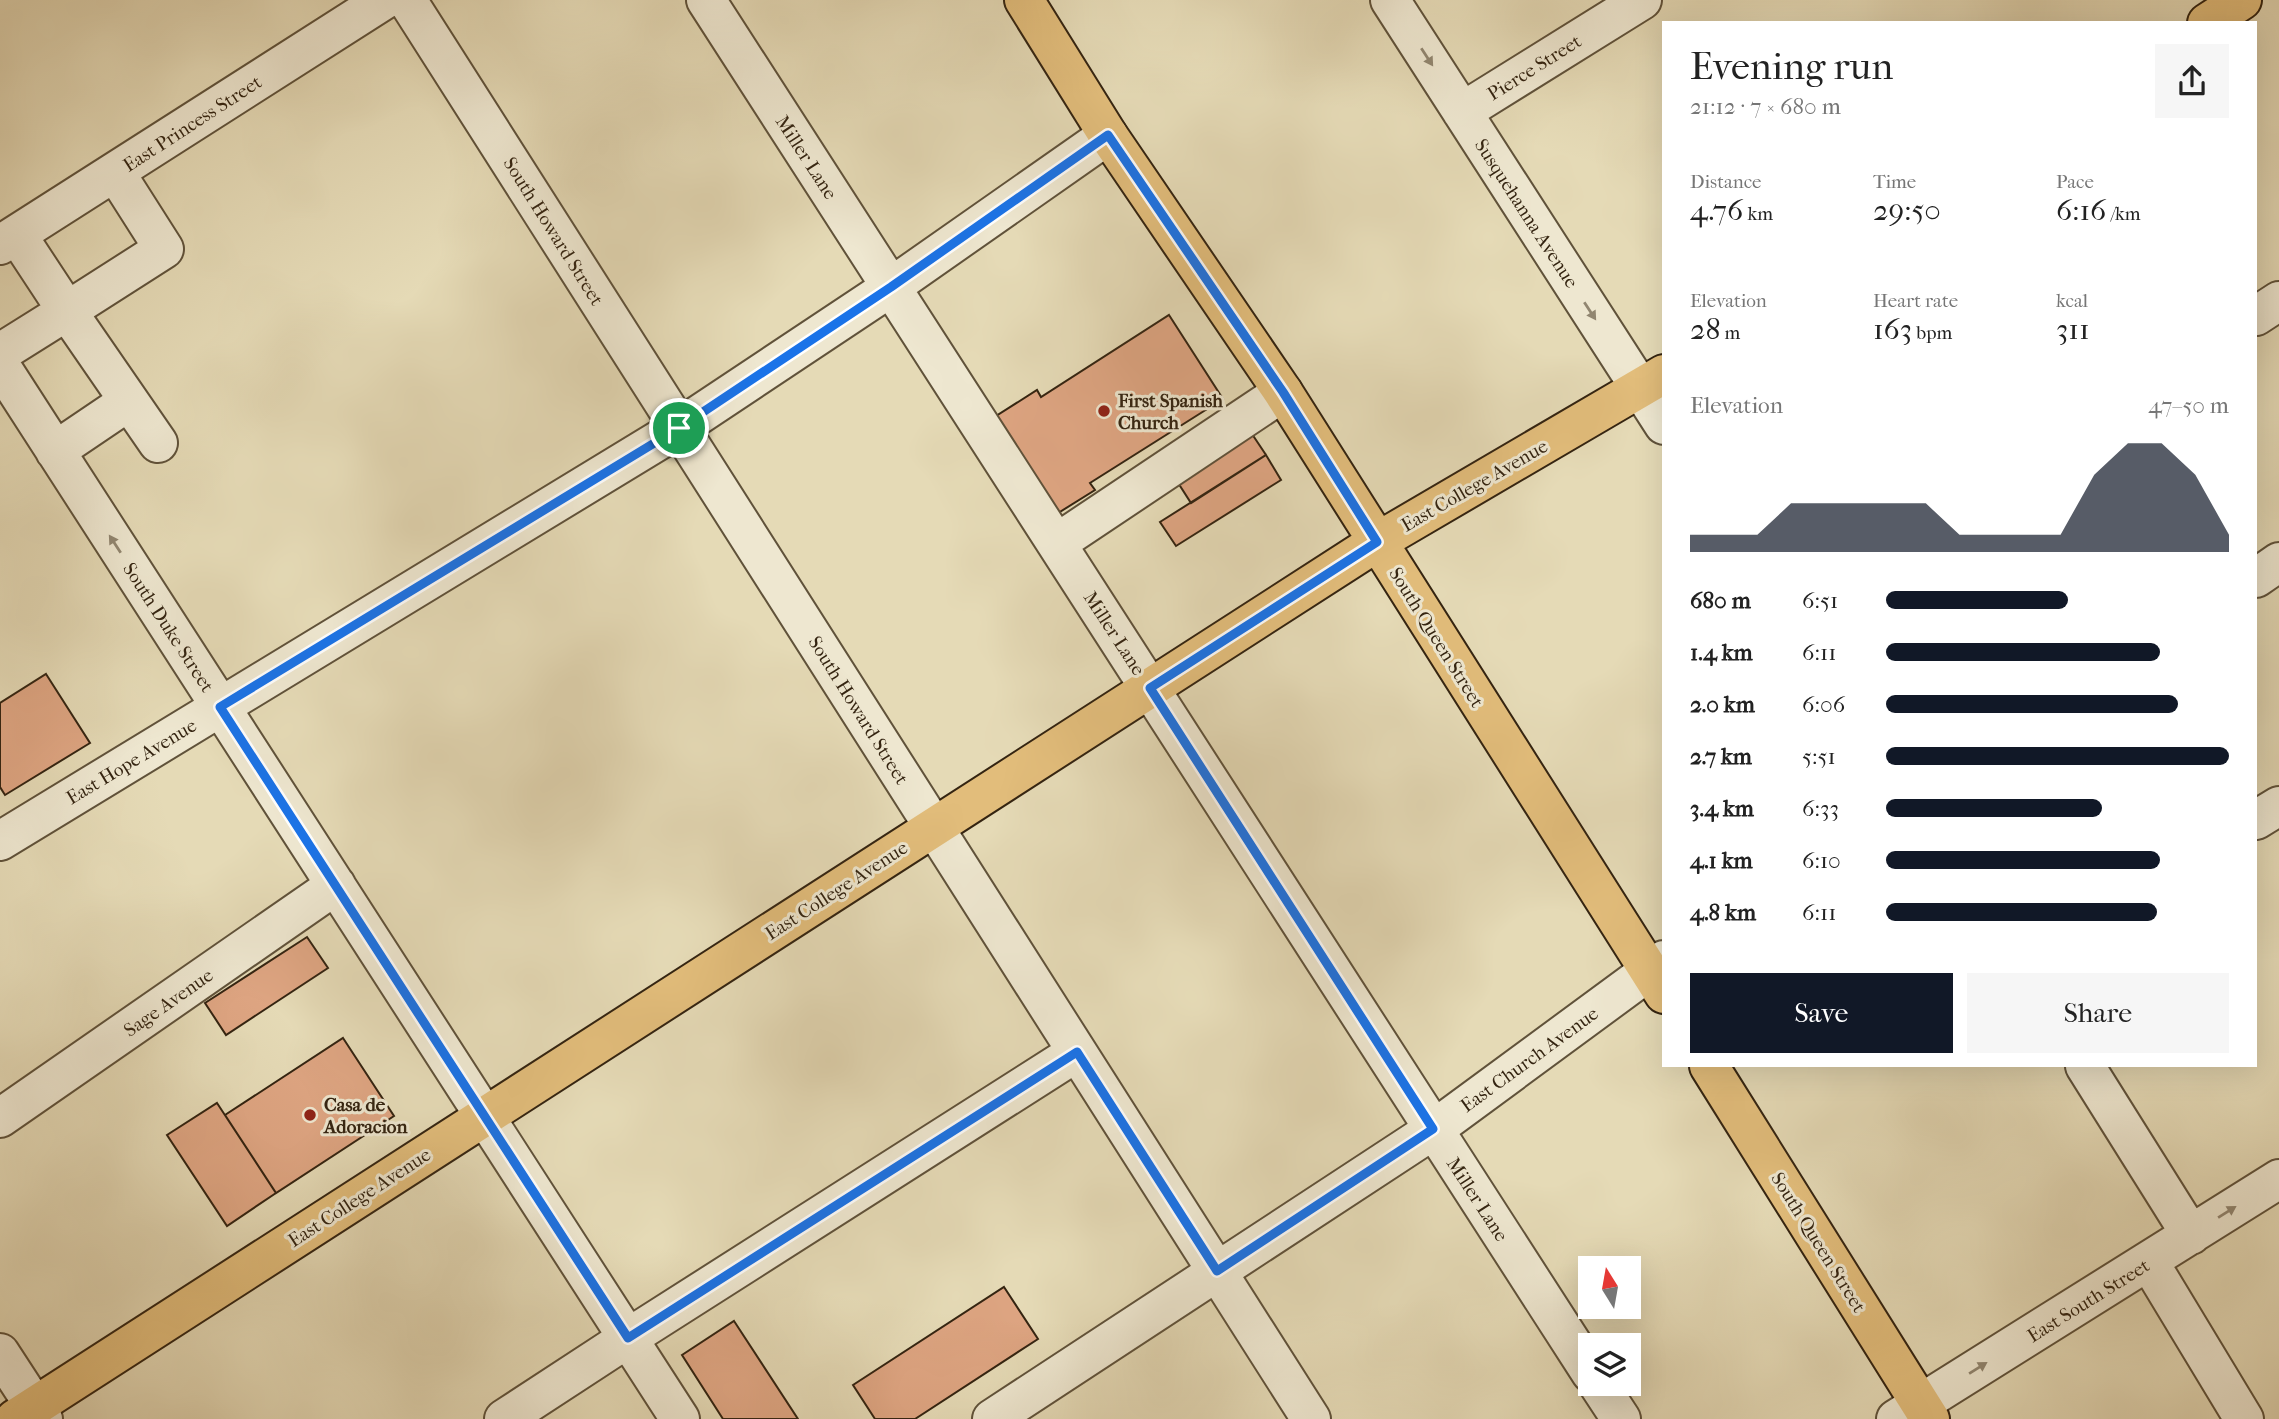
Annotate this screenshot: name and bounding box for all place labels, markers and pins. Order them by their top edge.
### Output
place label: First Spanish Church [1117,390,1223,434]
pin [649,398,709,458]
marker: First Spanish Church [1096,403,1112,419]
place label: Casa de Adoracion [323,1094,408,1138]
marker: Casa de Adoracion [302,1107,318,1123]

